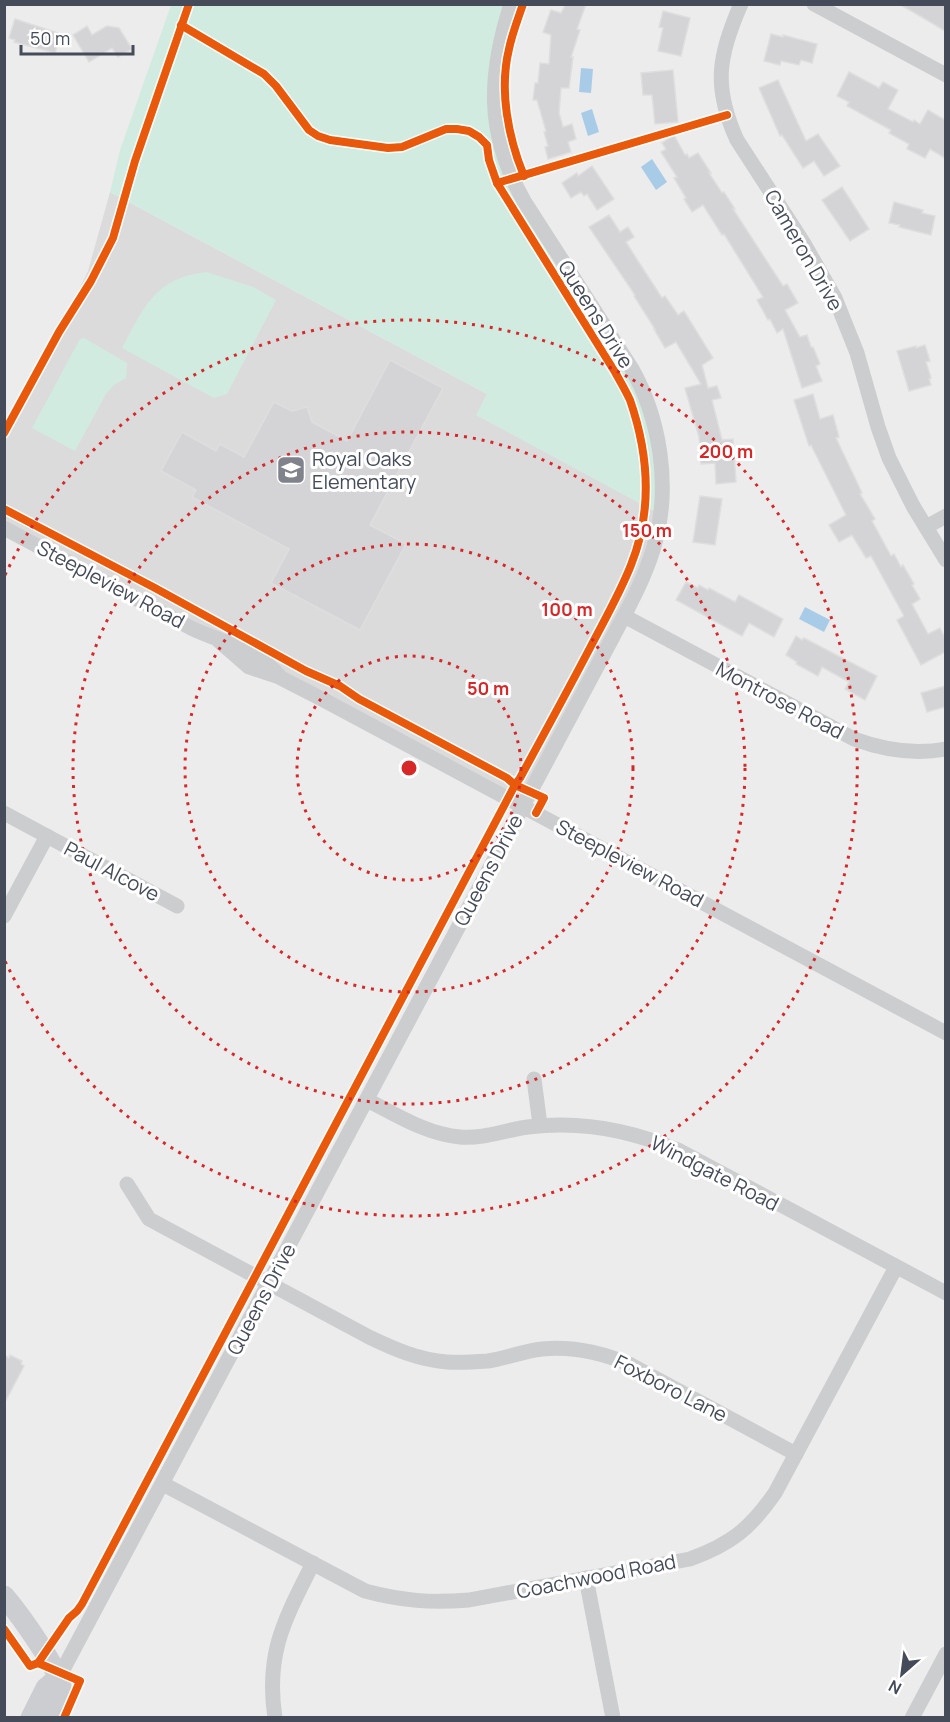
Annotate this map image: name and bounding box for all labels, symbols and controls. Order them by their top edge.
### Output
scale bar [21,18,134,56]
text: 50 m [30,26,70,50]
street label: Cameron Drive [758,185,850,315]
street label: Queens Drive [552,255,640,373]
text: 200 m [699,439,753,463]
place label: Royal Oaks Elementary [312,445,417,495]
school or university icon: Royal Oaks Elementary [275,454,307,486]
text: 150 m [622,518,672,542]
street label: Steepleview Road [32,534,190,634]
text: 100 m [541,597,593,621]
street label: Montrose Road [711,655,849,745]
text: 50 m [467,676,509,700]
centre of rings [399,758,419,778]
street label: Queens Drive [447,810,529,930]
street label: Steepleview Road [551,813,709,913]
street label: Paul Alcove [60,835,164,907]
street label: Windgate Road [646,1129,784,1217]
street label: Queens Drive [220,1239,302,1359]
street label: Foxboro Lane [610,1348,732,1428]
street label: Coachwood Road [514,1547,678,1605]
north arrow [872,1644,932,1704]
text: N [885,1675,905,1700]

